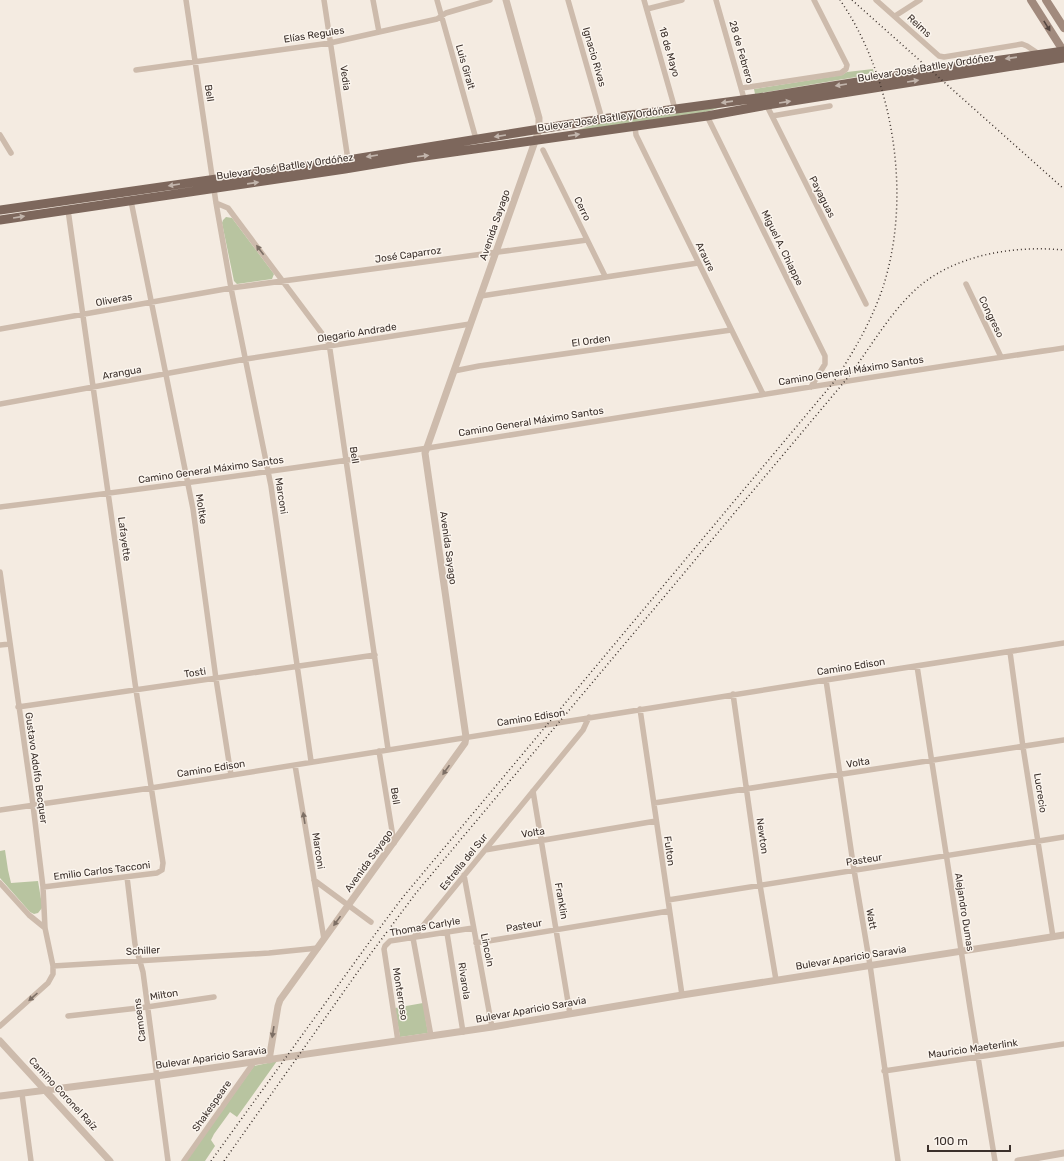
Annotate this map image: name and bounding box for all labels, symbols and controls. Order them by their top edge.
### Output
street label: Reims [904,12,934,40]
street label: 28 de Febrero [726,19,756,85]
one-way arrow [1043,21,1051,31]
street label: Elías Regules [283,24,345,46]
street label: Ignacio Rivas [580,26,608,88]
street label: 18 de Mayo [656,26,682,79]
street label: Luis Giralt [453,43,477,91]
street label: Bulevar José Batlle y Ordóñez [857,51,995,85]
one-way arrow [1005,55,1017,61]
street label: Vedia [337,65,353,91]
one-way arrow [907,78,919,84]
one-way arrow [835,82,847,88]
street label: Bell [202,84,216,102]
one-way arrow [721,99,733,106]
one-way arrow [778,99,791,105]
street label: Bulevar José Batlle y Ordóñez [537,103,675,135]
one-way arrow [568,132,580,138]
one-way arrow [494,133,506,139]
street label: Bulevar José Batlle y Ordóñez [216,151,354,183]
one-way arrow [365,153,378,159]
one-way arrow [417,153,429,159]
street label: Payaguas [806,174,838,220]
one-way arrow [247,180,259,186]
one-way arrow [168,182,180,188]
street label: Avenida Sayago [477,188,513,262]
street label: Cerro [571,195,593,223]
street label: Miguel A. Chiappe [759,208,806,288]
one-way arrow [13,214,25,220]
street label: Araure [693,240,717,274]
one-way arrow [256,244,264,255]
street label: José Caparroz [374,244,442,266]
street label: Oliveras [95,291,133,309]
street label: Congreso [976,294,1006,340]
street label: Olegario Andrade [317,321,398,345]
street label: El Orden [571,332,611,350]
street label: Camino General Máximo Santos [778,354,924,388]
street label: Arangua [102,364,142,382]
street label: Camino General Máximo Santos [458,405,604,439]
street label: Bell [347,446,361,464]
street label: Camino General Máximo Santos [137,454,285,486]
street label: Marconi [272,477,290,515]
street label: Moltke [193,493,209,525]
street label: Avenida Sayago [437,511,459,586]
street label: Lafayette [115,516,133,562]
street label: Camino Edison [816,656,886,678]
street label: Tosti [183,666,207,680]
street label: Camino Edison [496,707,566,729]
street label: Gustavo Adolfo Becquer [22,712,50,825]
street label: Volta [845,755,871,771]
street label: Camino Edison [176,758,246,780]
one-way arrow [442,765,450,775]
street label: Lucrecio [1031,772,1049,814]
street label: Bell [388,787,402,805]
one-way arrow [301,812,307,824]
street label: Newton [754,817,770,855]
street label: Volta [520,825,546,841]
street label: Avenida Sayago [342,827,396,894]
street label: Estrella del Sur [437,831,491,893]
street label: Marconi [309,832,327,870]
street label: Fulton [661,835,677,867]
street label: Pasteur [845,851,883,869]
street label: Emilio Carlos Tacconi [53,859,151,883]
street label: Alejandro Dumas [952,872,976,952]
street label: Franklin [552,882,570,920]
street label: Watt [863,908,879,931]
street label: Thomas Carlyle [389,915,462,939]
one-way arrow [333,916,341,926]
street label: Pasteur [505,917,543,935]
street label: Lincoln [478,932,496,968]
street label: Bulevar Aparicio Saravia [795,943,907,973]
street label: Schiller [125,944,161,958]
street label: Rivarola [455,962,473,1000]
street label: Monterroso [390,967,410,1021]
street label: Milton [149,987,179,1003]
one-way arrow [28,992,37,1001]
street label: Bulevar Aparicio Saravia [475,994,587,1026]
street label: Camoens [131,998,149,1042]
one-way arrow [270,1025,276,1038]
street label: Mauricio Maeterlink [927,1037,1019,1061]
street label: Bulevar Aparicio Saravia [155,1044,267,1072]
street label: Camino Coronel Raíz [26,1055,100,1133]
street label: Shakespeare [190,1078,234,1134]
scale bar [928,1127,1010,1153]
text: 100 m [934,1134,968,1148]

